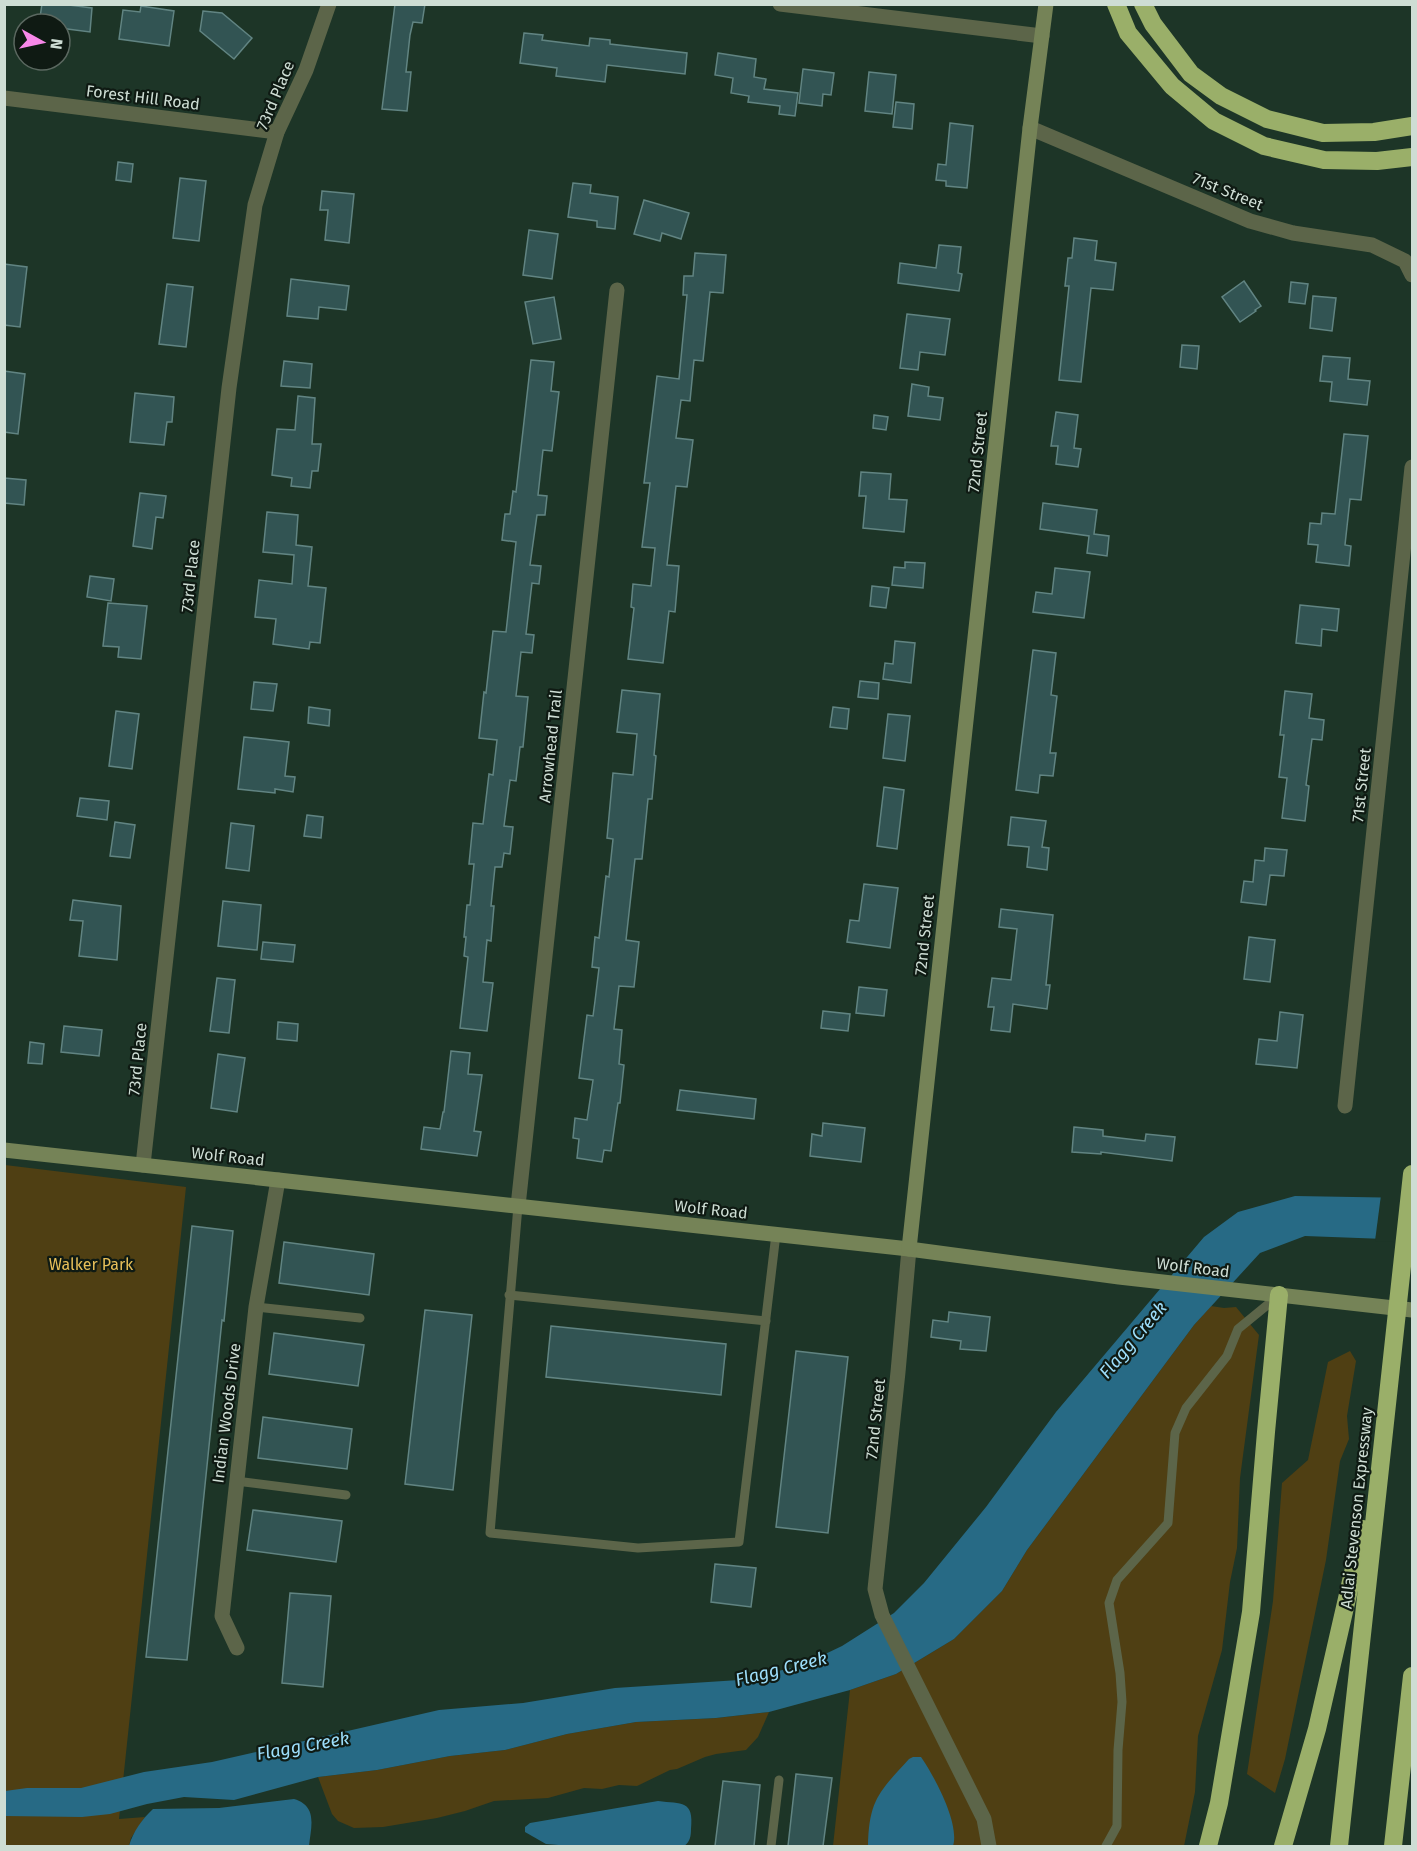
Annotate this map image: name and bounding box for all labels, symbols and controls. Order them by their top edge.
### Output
north arrow [12,12,72,72]
text: N [46,37,67,51]
street label: 73rd Place [252,58,298,132]
street label: Forest Hill Road [85,81,201,114]
street label: 71st Street [1190,169,1266,214]
street label: 72nd Street [964,410,991,494]
street label: 73rd Place [177,539,204,613]
street label: Arrowhead Trail [535,688,566,804]
street label: 71st Street [1348,747,1375,823]
street label: 72nd Street [911,893,938,977]
street label: 73rd Place [124,1022,151,1096]
street label: Wolf Road [190,1143,266,1170]
street label: Wolf Road [673,1196,749,1223]
street label: Wolf Road [1155,1254,1231,1281]
park label: Walker Park [49,1255,134,1274]
water label: Flagg Creek [1094,1297,1172,1383]
street label: Indian Woods Drive [208,1342,245,1484]
street label: 72nd Street [862,1377,889,1461]
street label: Adlai Stevenson Expressway [1336,1406,1377,1610]
water label: Flagg Creek [733,1647,829,1691]
water label: Flagg Creek [255,1727,351,1765]

